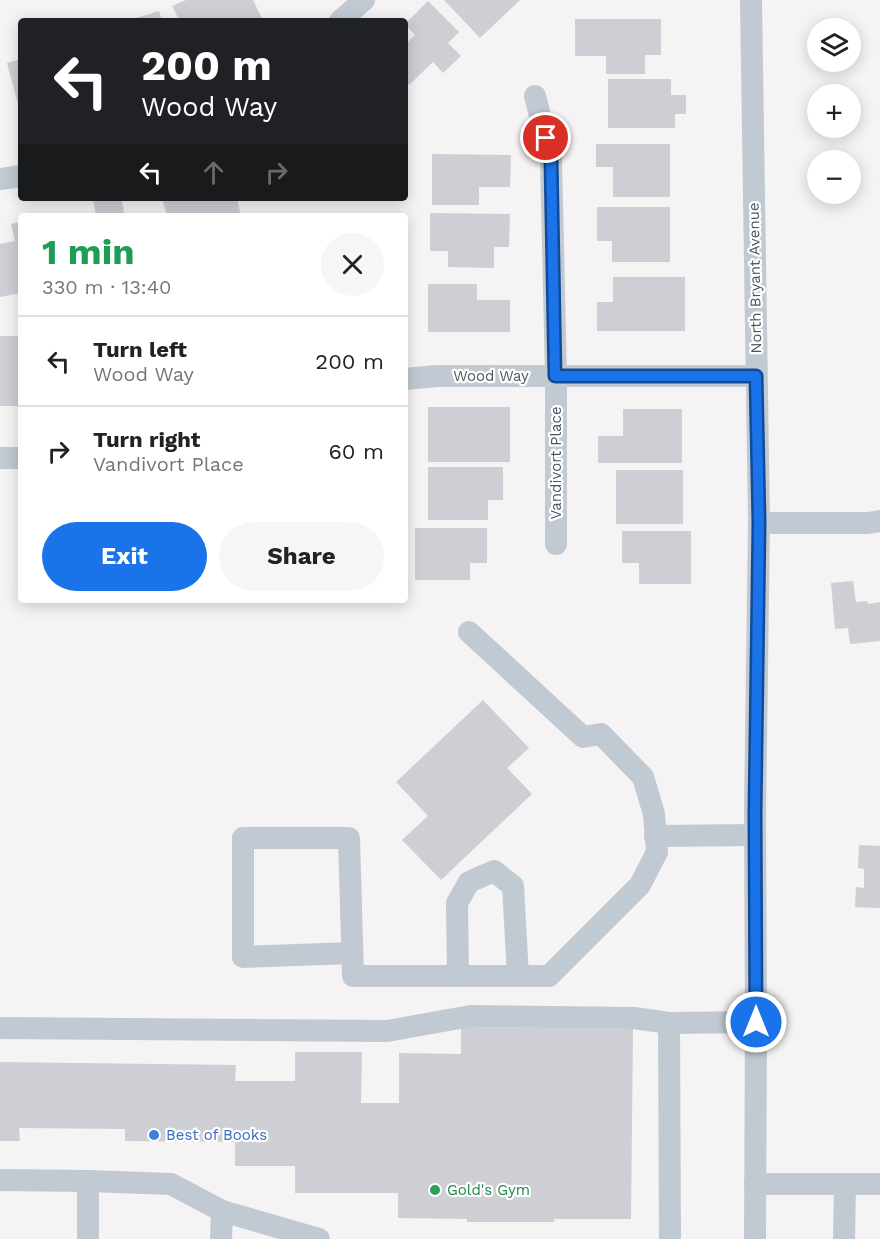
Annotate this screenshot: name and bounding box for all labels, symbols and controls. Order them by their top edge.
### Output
map controls [807,18,861,204]
button: layers [807,18,861,72]
text: 200 m [141,41,272,90]
icon: left [42,42,120,120]
button: + [807,84,861,138]
text: Wood Way [141,91,277,123]
pin [520,112,571,163]
icon: arrive [529,121,562,154]
button: − [807,150,861,204]
icon: left [134,156,167,189]
icon: ahead [197,156,230,189]
icon: right [260,156,293,189]
street label: North Bryant Avenue [745,202,765,354]
text: 1 min [42,231,134,273]
button: close [321,233,384,296]
text: 330 m · 13:40 [42,275,171,299]
text: Turn left [93,337,187,362]
icon: left [42,345,75,378]
text: 200 m [315,349,384,374]
text: Wood Way [93,362,194,386]
street label: Wood Way [453,367,529,385]
street label: Vandivort Place [547,406,565,520]
text: Turn right [93,427,200,452]
icon: right [42,435,75,468]
text: 60 m [328,439,384,464]
text: Vandivort Place [93,452,244,476]
button: Exit [42,522,207,591]
button: Share [219,522,384,591]
position arrow [724,990,788,1054]
place label: Best of Books [166,1126,267,1144]
marker: Best of Books [147,1128,161,1142]
place label: Gold's Gym [447,1181,530,1199]
marker: Gold's Gym [428,1183,442,1197]

